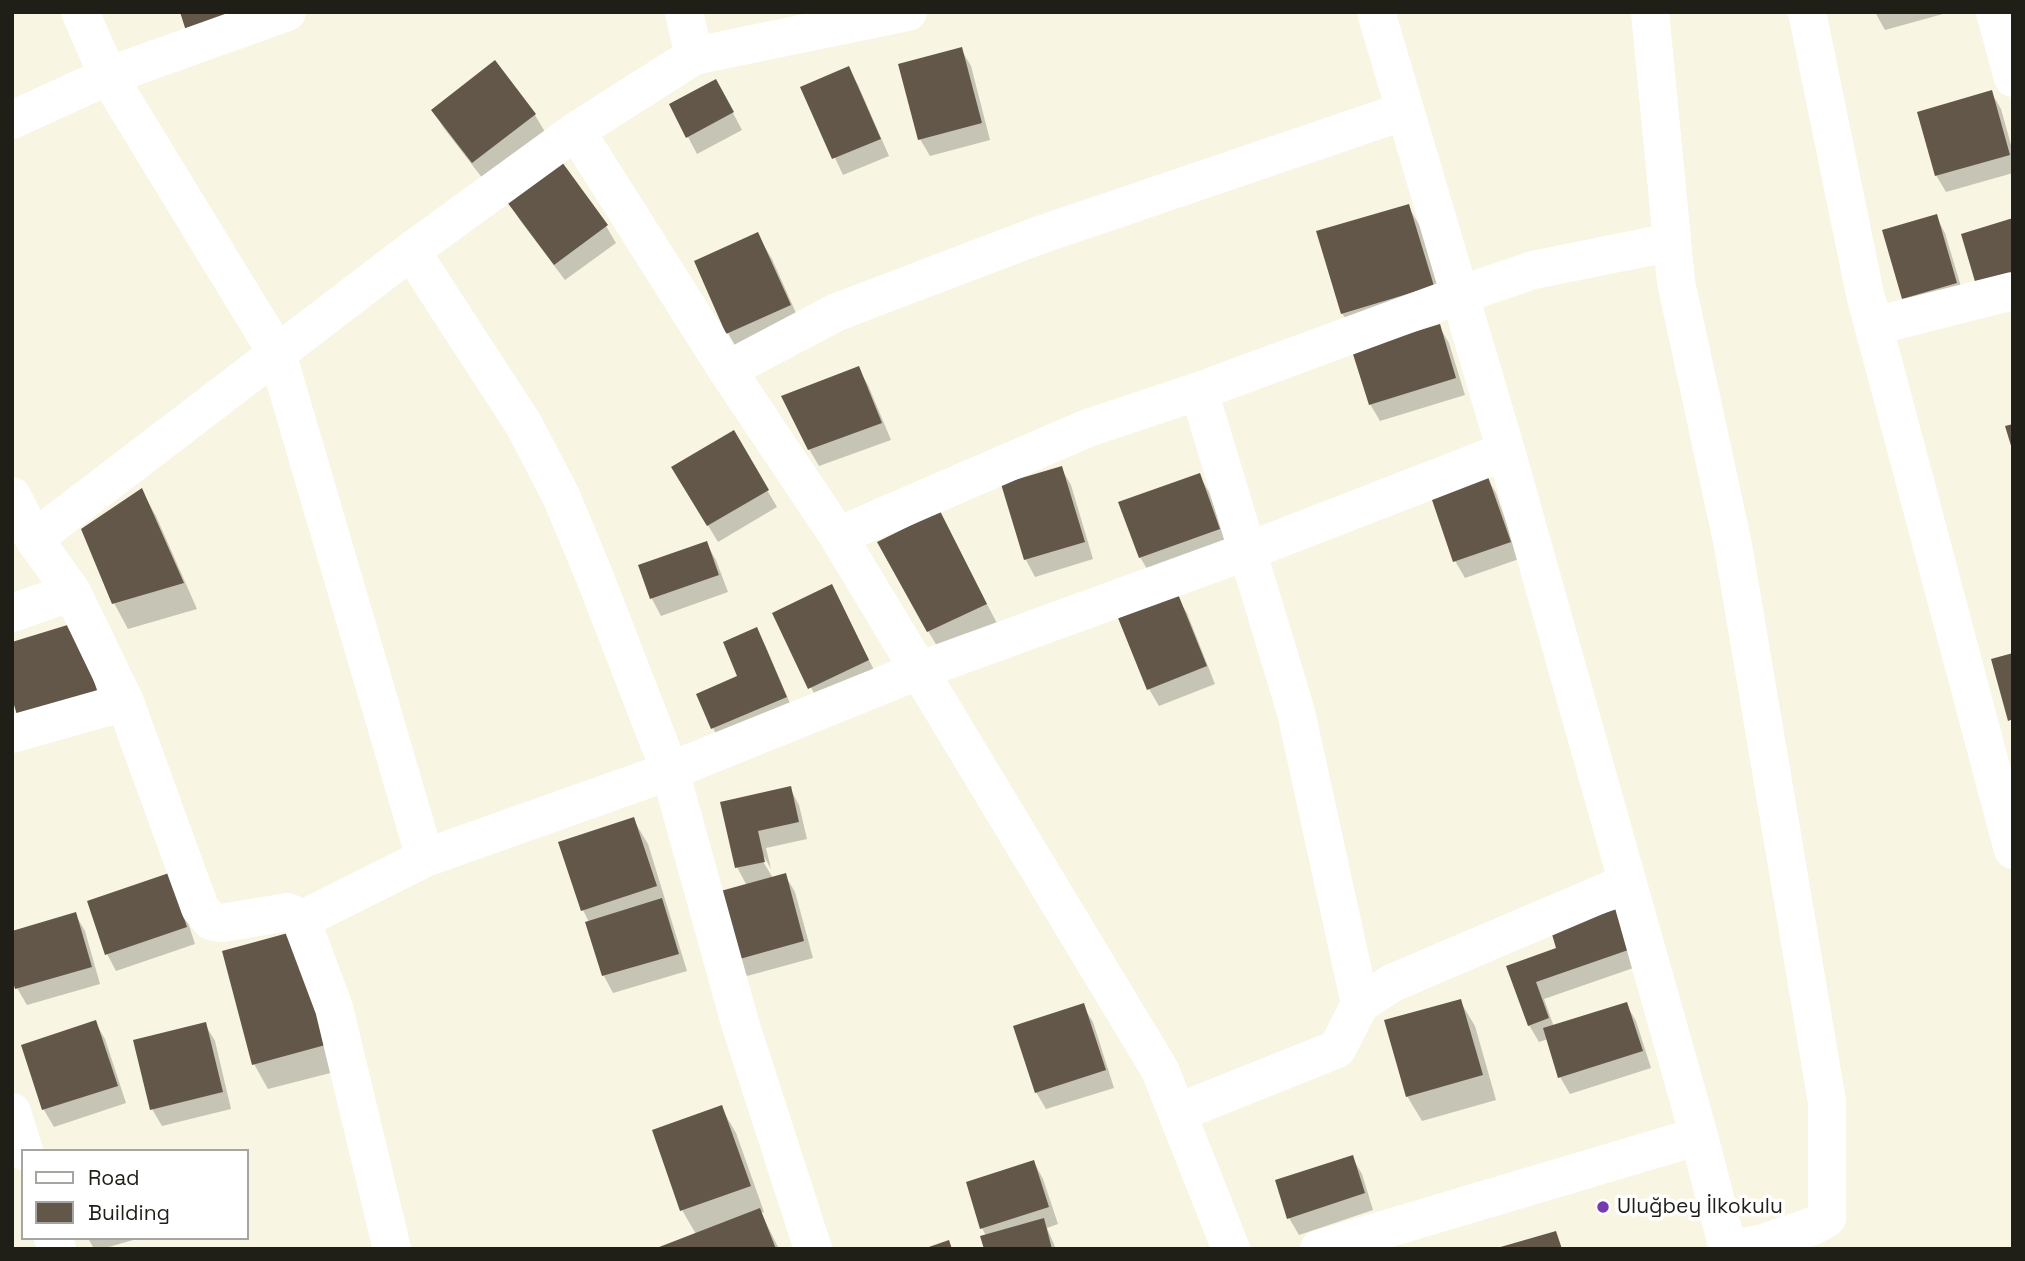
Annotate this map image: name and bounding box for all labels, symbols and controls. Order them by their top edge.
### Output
legend [21,1149,248,1240]
text: Road [88,1164,140,1191]
place label: Uluğbey İlkokulu [1617,1194,1783,1220]
text: Building [88,1199,170,1226]
marker: Uluğbey İlkokulu [1595,1199,1611,1215]

